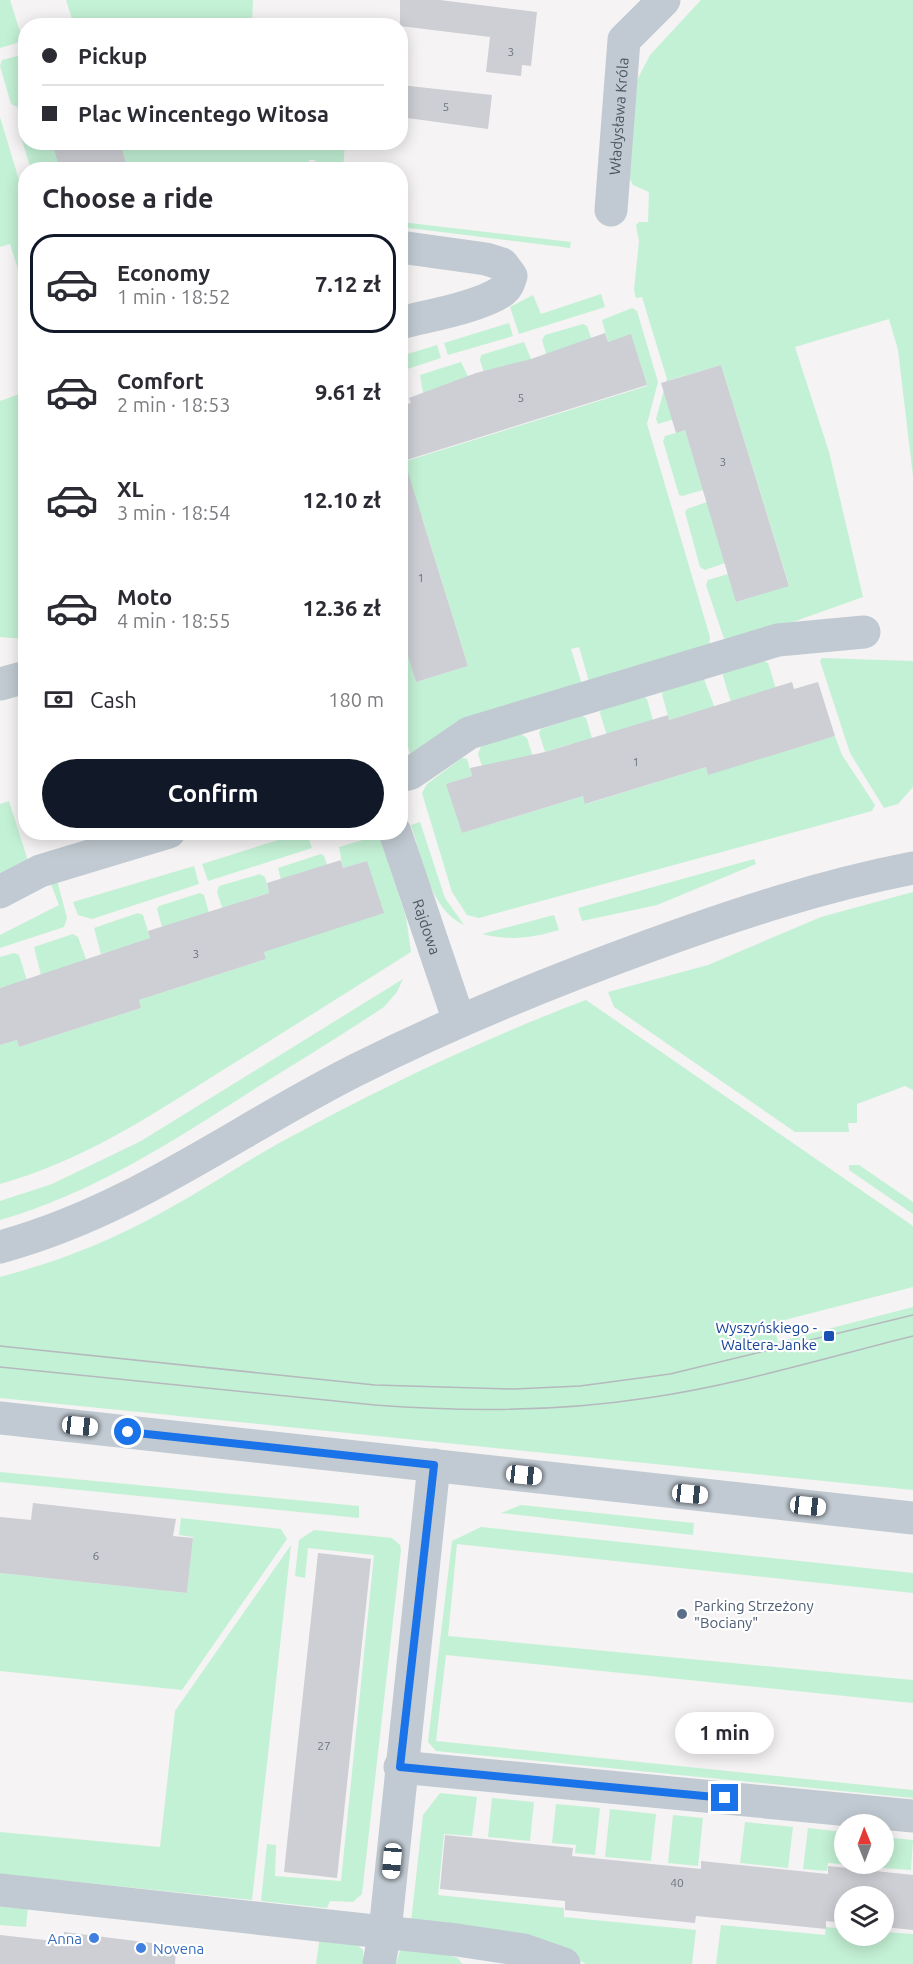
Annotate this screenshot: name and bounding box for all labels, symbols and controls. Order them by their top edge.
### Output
text: Pickup [78,43,147,68]
house number: 3 [508,45,514,58]
street label: Władysława Króla [605,57,631,176]
house number: 5 [443,100,449,113]
text: Plac Wincentego Witosa [78,101,329,126]
text: Choose a ride [42,183,214,213]
icon: car [45,257,99,311]
text: Economy [117,260,210,285]
text: 7.12 zł [315,271,381,296]
text: 1 min · 18:52 [117,285,231,308]
icon: car [45,365,99,419]
text: Comfort [117,368,204,393]
text: 9.61 zł [315,379,381,404]
house number: 5 [518,391,524,404]
text: 2 min · 18:53 [117,393,231,416]
house number: 3 [720,455,726,468]
icon: car [45,473,99,527]
text: XL [117,476,144,501]
text: 12.10 zł [302,487,381,512]
text: 3 min · 18:54 [117,501,231,524]
house number: 1 [418,571,424,584]
icon: car [45,581,99,635]
text: Moto [117,584,172,609]
text: 12.36 zł [302,595,381,620]
text: 4 min · 18:55 [117,609,231,632]
icon: cash [42,683,75,716]
text: Cash [90,687,137,712]
text: 180 m [328,688,384,711]
house number: 1 [633,755,639,768]
button: Confirm [42,759,384,828]
street label: Rajdowa [410,897,444,957]
house number: 3 [193,947,199,960]
place label: Wyszyńskiego - Waltera-Janke [715,1319,817,1353]
marker: Wyszyńskiego - Waltera-Janke [822,1329,836,1343]
car [61,1415,99,1437]
route start [114,1418,141,1445]
car [505,1464,543,1486]
car [671,1483,709,1505]
car [789,1495,827,1517]
house number: 6 [93,1549,100,1562]
place label: Parking Strzeżony "Bociany" [694,1597,814,1631]
marker: Parking Strzeżony "Bociany" [675,1607,689,1621]
callout: 1 min [676,1711,774,1753]
text: 1 min [699,1721,750,1744]
house number: 27 [317,1739,331,1752]
route end [711,1784,738,1811]
north arrow [834,1814,894,1874]
map controls [834,1814,894,1946]
car [381,1842,403,1880]
house number: 40 [670,1876,684,1889]
button: layers [834,1886,894,1946]
place label: Anna [47,1930,82,1947]
marker: Anna [87,1931,101,1945]
place label: Novena [153,1940,204,1957]
marker: Novena [134,1941,148,1955]

